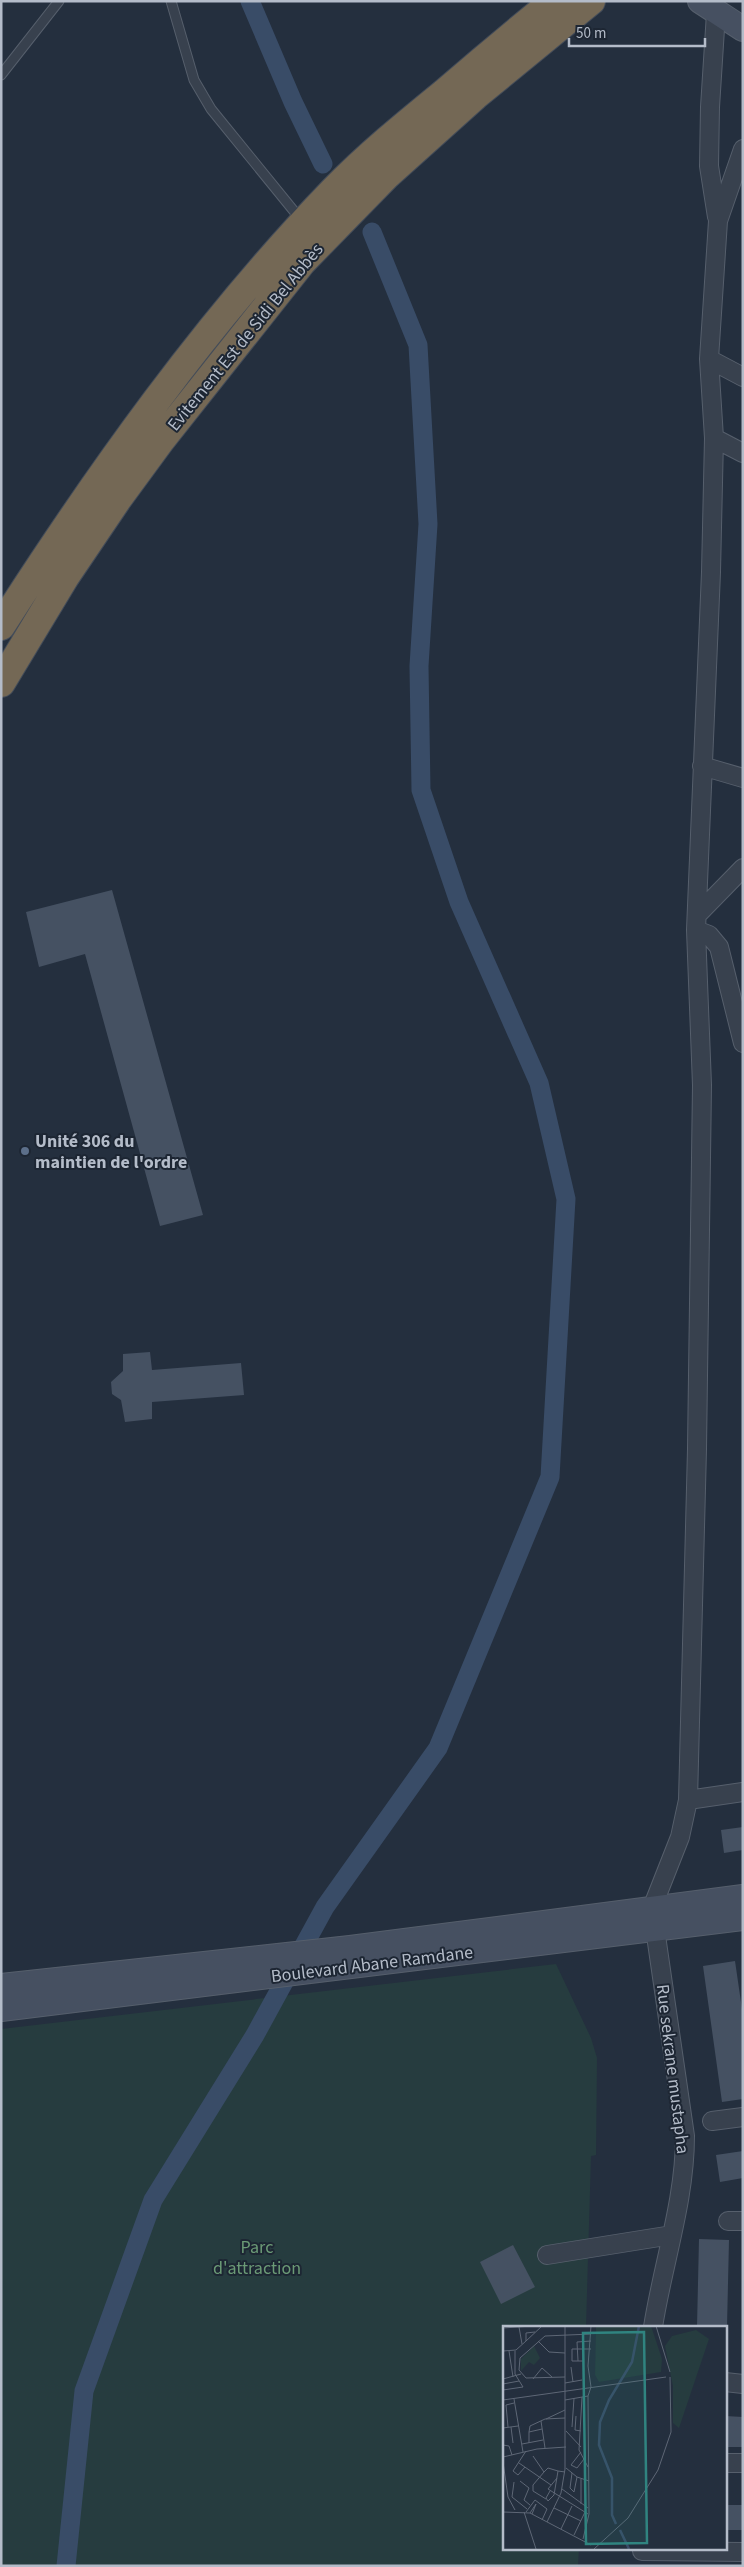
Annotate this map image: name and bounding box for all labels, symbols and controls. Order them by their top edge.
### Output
scale bar [569,15,705,47]
text: 50 m [576,23,606,44]
street label: Evitement Est de Sidi Bel Abbès [162,238,329,437]
place label: Unité 306 du maintien de l'ordre [35,1129,187,1175]
marker: Unité 306 du maintien de l'ordre [19,1145,31,1157]
street label: Boulevard Abane Ramdane [270,1940,475,1989]
street label: Rue sekrane mustapha [650,1983,695,2155]
park label: Parc d'attraction [213,2235,301,2281]
inset map [503,2326,726,2550]

